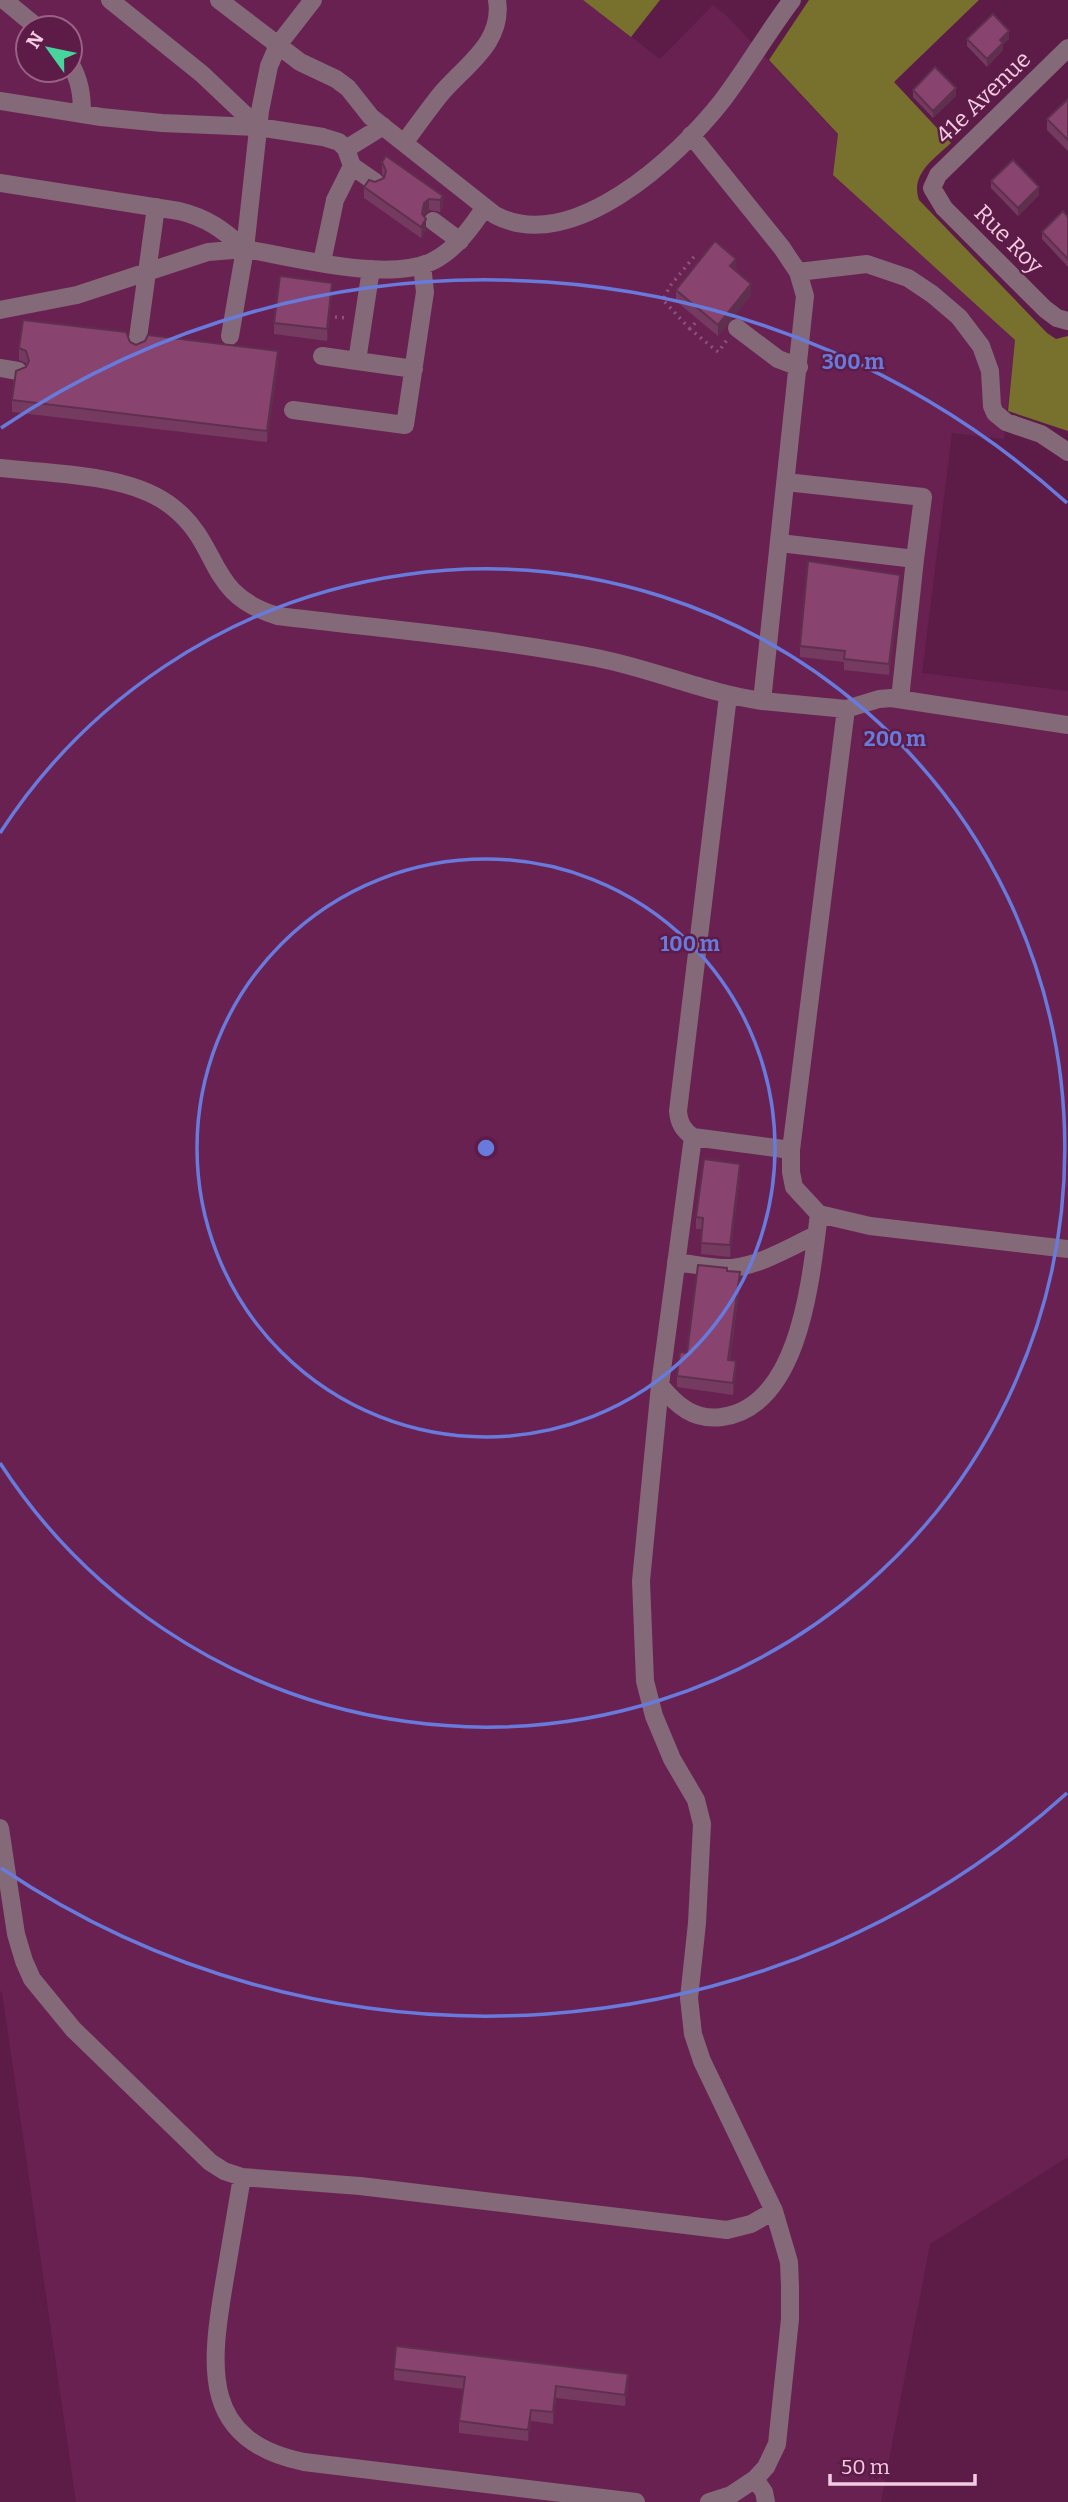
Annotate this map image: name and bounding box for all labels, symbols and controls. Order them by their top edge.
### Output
north arrow [14,14,84,84]
text: N [22,27,49,52]
street label: 41e Avenue [930,45,1036,149]
street label: Rue Roy [969,199,1050,280]
text: 300 m [822,349,884,375]
text: 200 m [864,726,926,752]
text: 100 m [660,931,720,957]
centre of rings [474,1136,498,1160]
scale bar [830,2442,975,2486]
text: 50 m [841,2454,890,2480]

